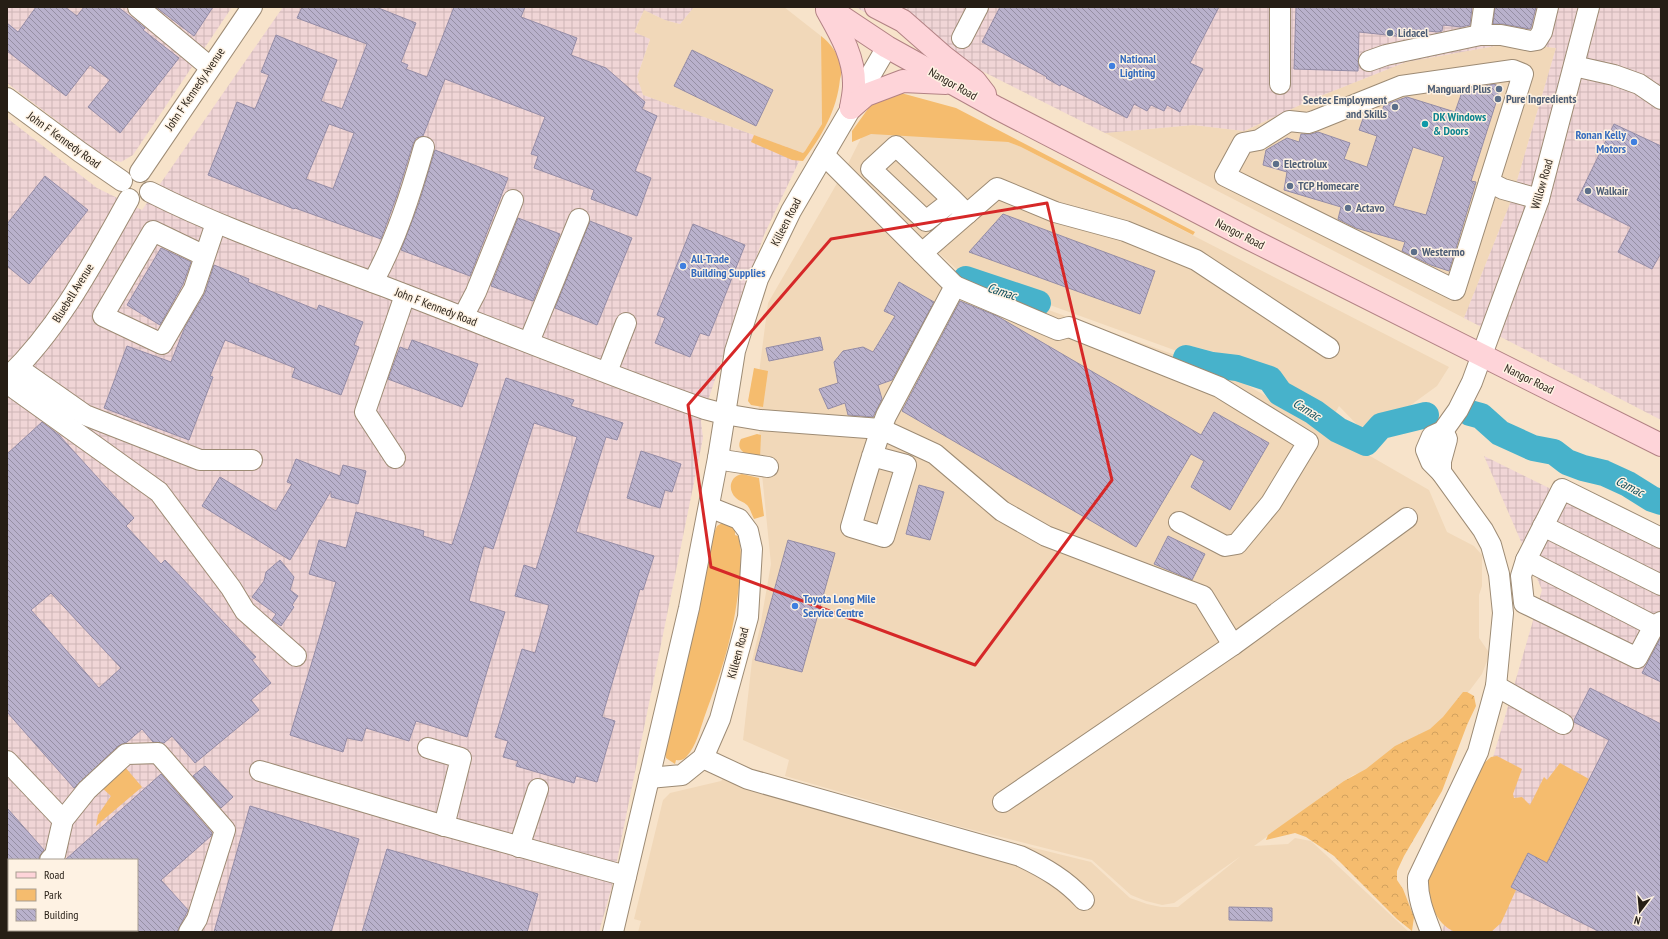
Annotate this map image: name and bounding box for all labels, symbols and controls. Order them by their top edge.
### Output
place label: Lidacel [1398,25,1428,40]
marker: Lidacel [1385,28,1395,38]
street label: John F Kennedy Avenue [161,44,228,134]
place label: National Lighting [1120,51,1156,80]
marker: National Lighting [1107,61,1117,71]
street label: Nangor Road [926,64,980,103]
place label: Manguard Plus [1428,81,1491,96]
marker: Manguard Plus [1494,84,1504,94]
place label: Pure Ingredients [1506,91,1576,106]
place label: Seetec Employment and Skills [1303,92,1388,121]
marker: Pure Ingredients [1493,94,1503,104]
marker: Seetec Employment and Skills [1390,102,1400,112]
street label: John F Kennedy Road [24,107,104,171]
place label: DK Windows & Doors [1433,109,1486,138]
marker: DK Windows & Doors [1420,119,1430,129]
place label: Ronan Kelly Motors [1575,127,1626,156]
marker: Ronan Kelly Motors [1629,137,1639,147]
place label: Electrolux [1284,156,1328,171]
street label: Willow Road [1527,157,1556,211]
marker: Electrolux [1271,159,1281,169]
place label: TCP Homecare [1298,178,1359,193]
marker: TCP Homecare [1285,181,1295,191]
place label: Walkair [1595,183,1629,198]
marker: Walkair [1583,186,1593,196]
street label: Killeen Road [767,195,804,248]
place label: Actavo [1355,200,1385,215]
marker: Actavo [1343,203,1353,213]
street label: Nangor Road [1213,215,1267,252]
place label: Westermo [1421,244,1466,259]
marker: Westermo [1409,247,1419,257]
place label: All-Trade Building Supplies [690,251,765,280]
street label: Bluebell Avenue [48,260,97,325]
marker: All-Trade Building Supplies [678,261,688,271]
water label: Camac [985,279,1020,305]
street label: John F Kennedy Road [392,284,479,329]
street label: Nangor Road [1502,360,1556,397]
water label: Camac [1290,394,1325,425]
water label: Camac [1613,472,1648,501]
place label: Toyota Long Mile Service Centre [803,591,876,620]
marker: Toyota Long Mile Service Centre [790,601,800,611]
street label: Killeen Road [724,626,752,680]
legend [8,859,138,931]
text: Road [44,867,64,882]
text: Park [44,887,62,902]
north arrow [1620,891,1660,931]
text: Building [44,907,79,922]
text: N [1632,913,1642,928]

